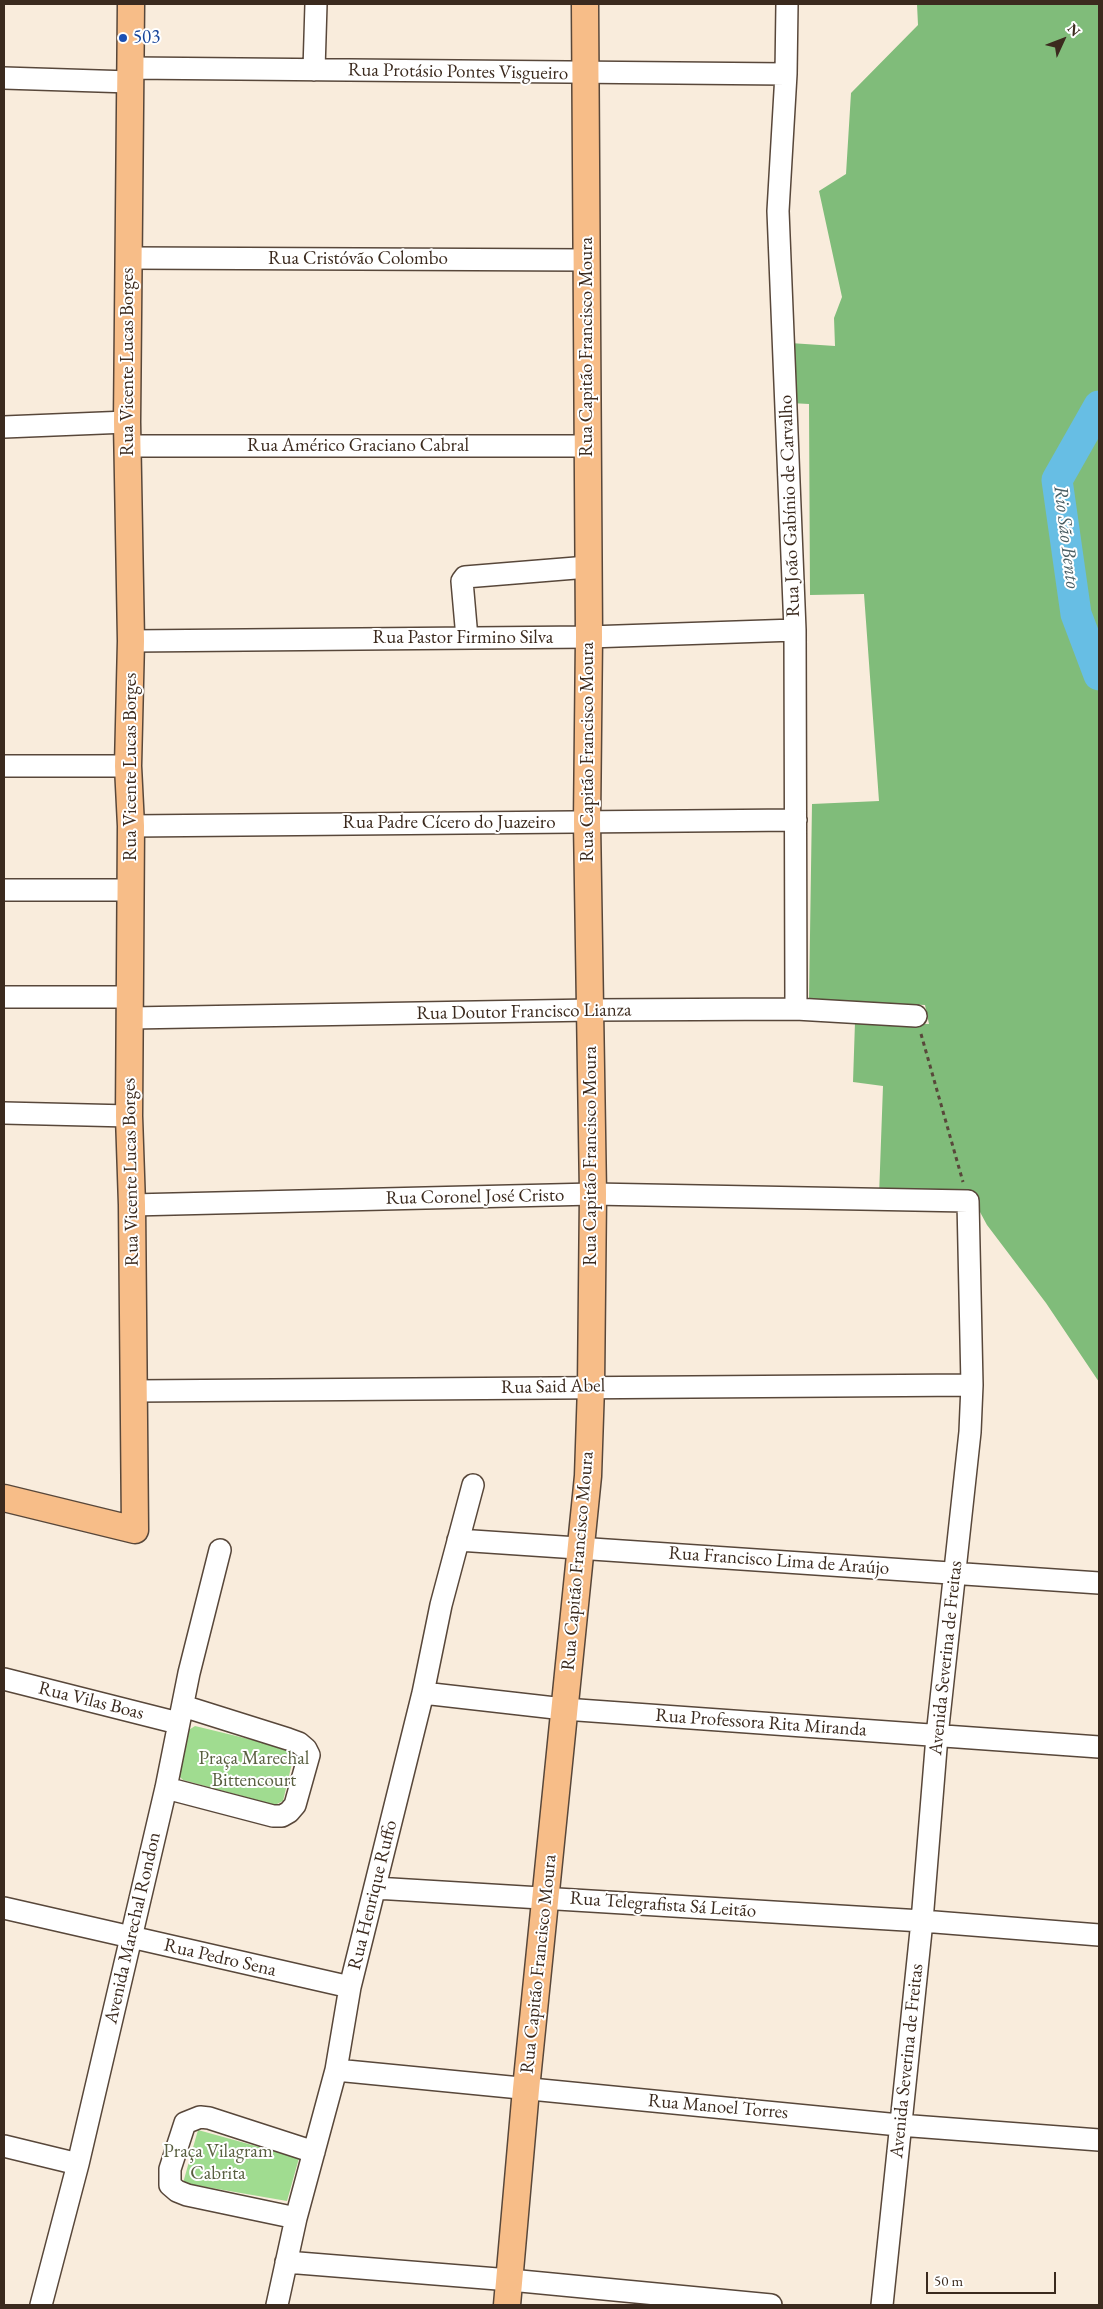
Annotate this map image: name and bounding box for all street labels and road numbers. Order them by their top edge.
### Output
street label: Rua Protásio Pontes Visgueiro [348,59,568,85]
street label: Rua Capitão Francisco Moura [576,237,598,457]
street label: Rua Cristóvão Colombo [268,248,448,270]
street label: Rua Vicente Lucas Borges [117,268,139,456]
street label: Rua João Gabínio de Carvalho [775,394,805,618]
street label: Rua Américo Graciano Cabral [247,435,469,457]
street label: Rua Pastor Firmino Silva [373,627,553,649]
street label: Rua Capitão Francisco Moura [577,642,599,862]
street label: Rua Vicente Lucas Borges [120,673,142,861]
street label: Rua Padre Cícero do Juazeiro [342,812,556,834]
street label: Rua Doutor Francisco Lianza [416,999,632,1025]
street label: Rua Capitão Francisco Moura [580,1046,602,1266]
street label: Rua Vicente Lucas Borges [118,1077,144,1267]
street label: Rua Coronel José Cristo [386,1184,564,1210]
street label: Rua Said Abel [501,1375,605,1399]
street label: Rua Capitão Francisco Moura [557,1450,599,1672]
street label: Rua Francisco Lima de Araújo [668,1542,890,1580]
street label: Avenida Severina de Freitas [924,1560,968,1756]
street label: Rua Vilas Boas [36,1677,146,1725]
street label: Rua Professora Rita Miranda [654,1704,868,1742]
street label: Rua Henrique Ruffo [343,1818,403,1972]
street label: Avenida Marechal Rondon [100,1830,166,2026]
street label: Rua Capitão Francisco Moura [516,1853,562,2075]
street label: Rua Telegrafista Sá Leitão [569,1887,757,1923]
street label: Rua Pedro Sena [162,1934,278,1982]
street label: Avenida Severina de Freitas [885,1963,929,2159]
street label: Rua Manoel Torres [647,2090,789,2124]

